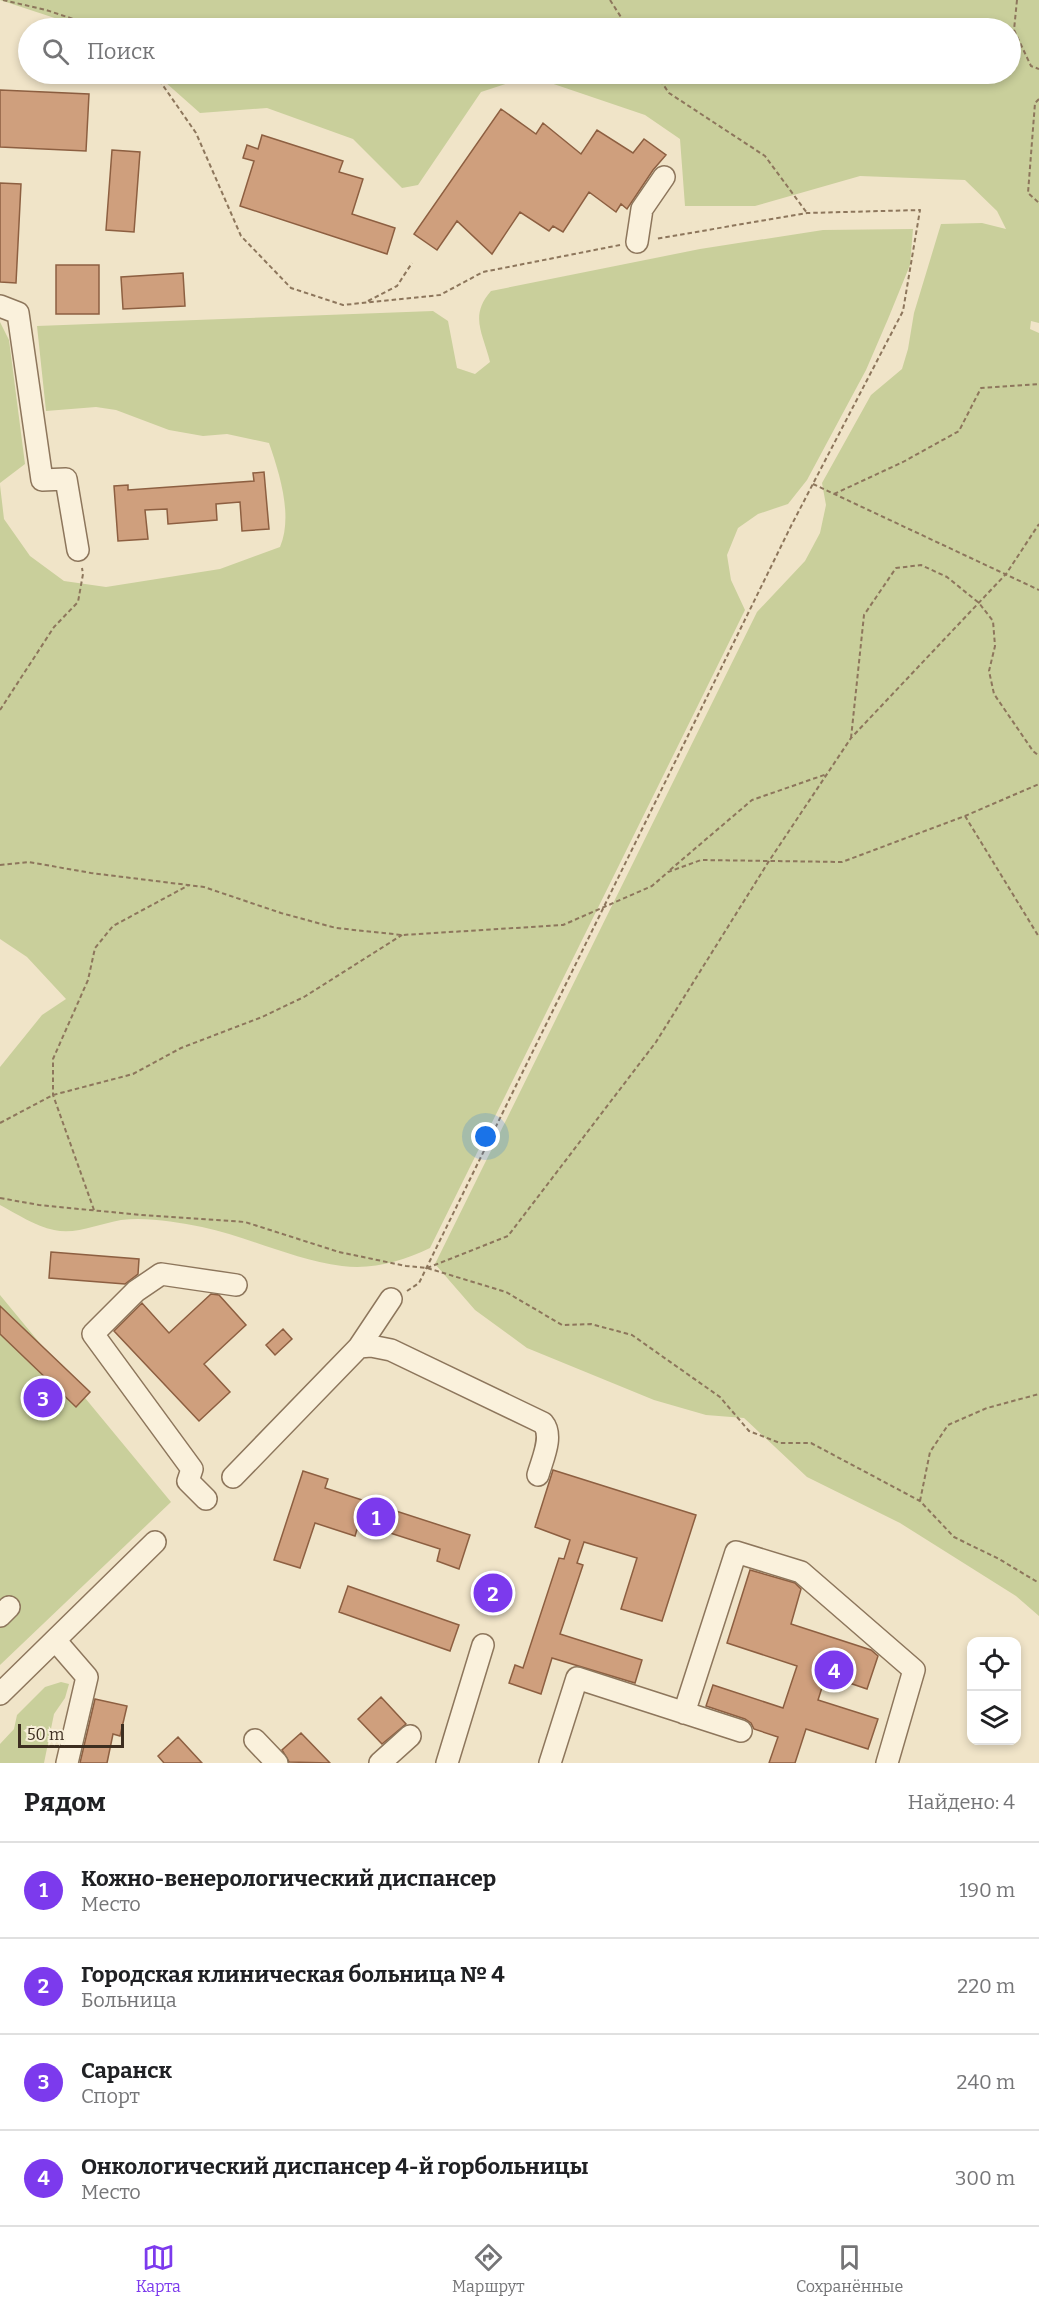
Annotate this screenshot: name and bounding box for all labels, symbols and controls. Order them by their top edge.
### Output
search box [18,18,1021,84]
icon: search [39,35,72,68]
text: Поиск [87,38,155,65]
your location [471,1122,500,1151]
pin: 3 [24,1376,63,1420]
pin: 1 [356,1494,395,1540]
pin: 2 [474,1570,512,1616]
map controls [967,1637,1021,1745]
button: locate [967,1637,1021,1691]
pin: 4 [814,1648,854,1692]
button: layers [967,1691,1021,1745]
scale bar [18,1721,124,1748]
text: 50 m [27,1725,64,1744]
text: Рядом [24,1787,106,1818]
text: Найдено: 4 [908,1790,1015,1814]
text: Кожно-венерологический диспансер [81,1865,496,1892]
text: 1 [39,1878,48,1902]
text: 190 m [959,1878,1015,1902]
text: Место [81,1892,141,1916]
text: Городская клиническая больница № 4 [81,1961,505,1988]
text: 2 [38,1974,49,1998]
text: 220 m [957,1974,1015,1998]
text: Больница [81,1988,177,2012]
text: Саранск [81,2057,172,2084]
text: 3 [38,2070,49,2094]
text: 240 m [957,2070,1015,2094]
text: Спорт [81,2084,140,2108]
text: Онкологический диспансер 4-й горбольницы [81,2153,588,2180]
text: 4 [37,2166,50,2190]
text: 300 m [955,2166,1015,2190]
text: Место [81,2180,141,2204]
tab: Карта [136,2241,181,2296]
tab: Маршрут [452,2241,525,2296]
tab: Сохранённые [796,2241,903,2296]

